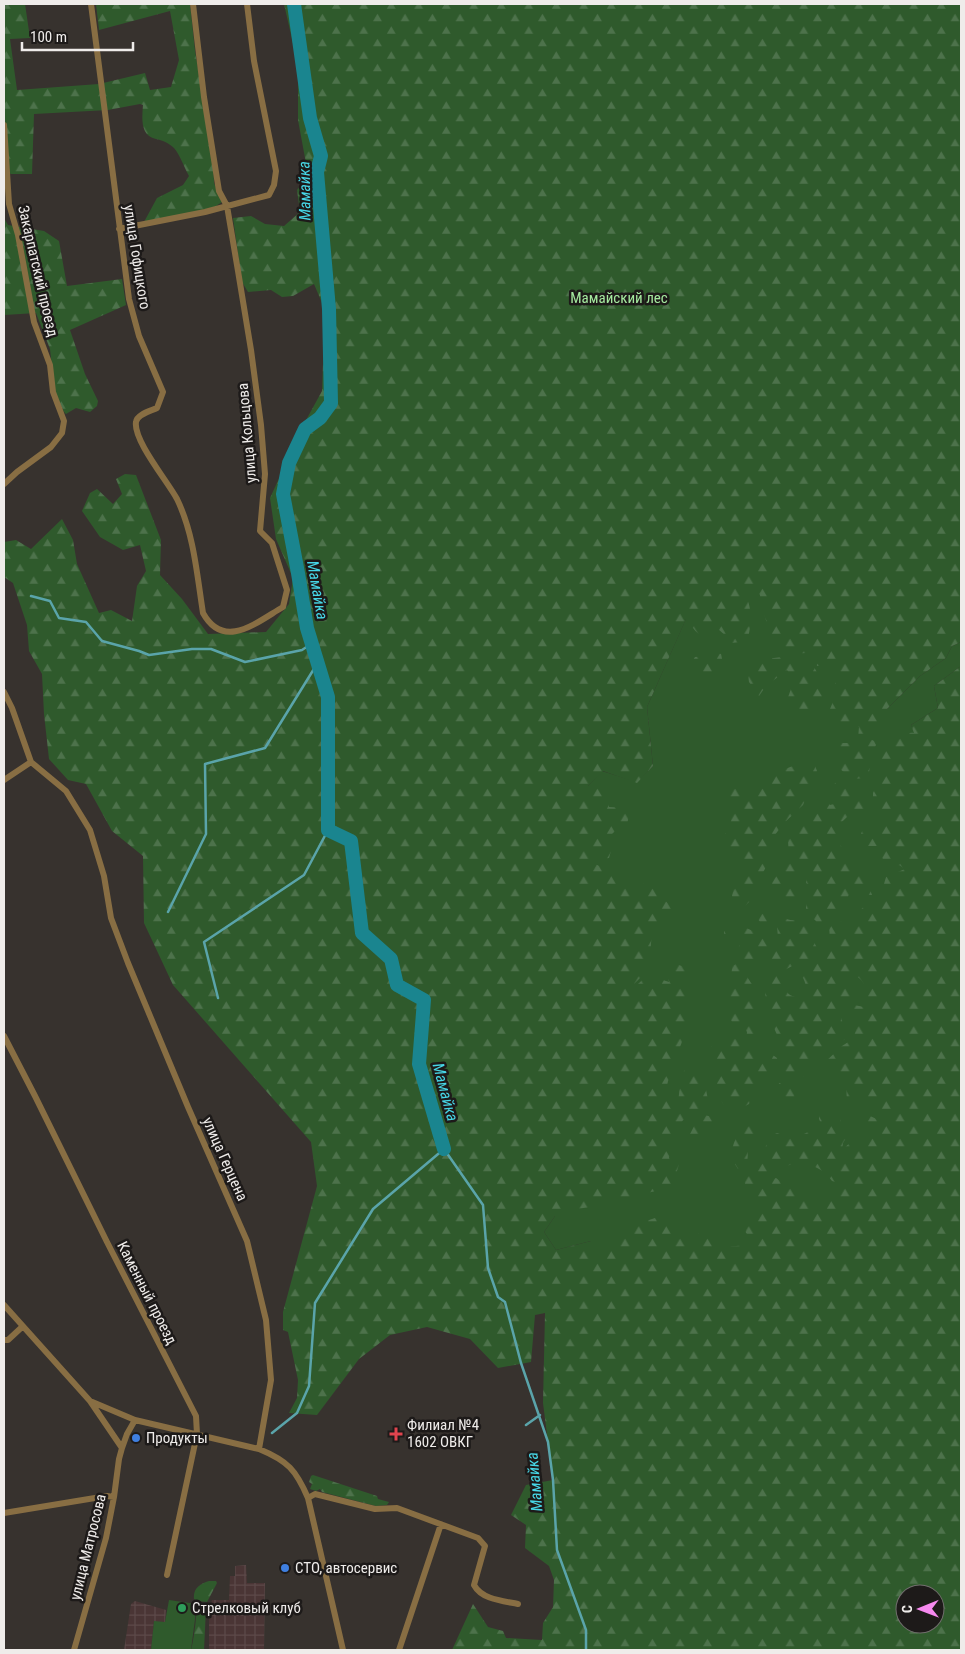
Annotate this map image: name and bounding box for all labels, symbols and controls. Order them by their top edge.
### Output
scale bar [22,20,134,52]
text: 100 m [30,28,67,46]
water label: Мамайка [294,161,315,221]
street label: Закарпатский проезд [14,203,62,339]
street label: улица Гофицкого [120,203,154,311]
park label: Мамайский лес [570,289,668,307]
street label: улица Кольцова [234,382,260,484]
water label: Мамайка [303,559,332,621]
water label: Мамайка [429,1061,462,1123]
street label: улица Герцена [199,1114,251,1204]
street label: Каменный проезд [113,1238,181,1348]
place label: Филиал №4 1602 ОВКГ [407,1416,479,1451]
marker: Филиал №4 1602 ОВКГ [389,1427,403,1441]
place label: Продукты [146,1429,208,1447]
marker: Продукты [130,1432,142,1444]
water label: Мамайка [522,1452,547,1512]
street label: улица Матросова [66,1492,110,1602]
place label: СТО, автосервис [295,1559,397,1577]
marker: СТО, автосервис [279,1562,291,1574]
north arrow [895,1584,945,1634]
place label: Стрелковый клуб [192,1599,301,1617]
marker: Стрелковый клуб [176,1602,188,1614]
text: С [899,1605,915,1613]

